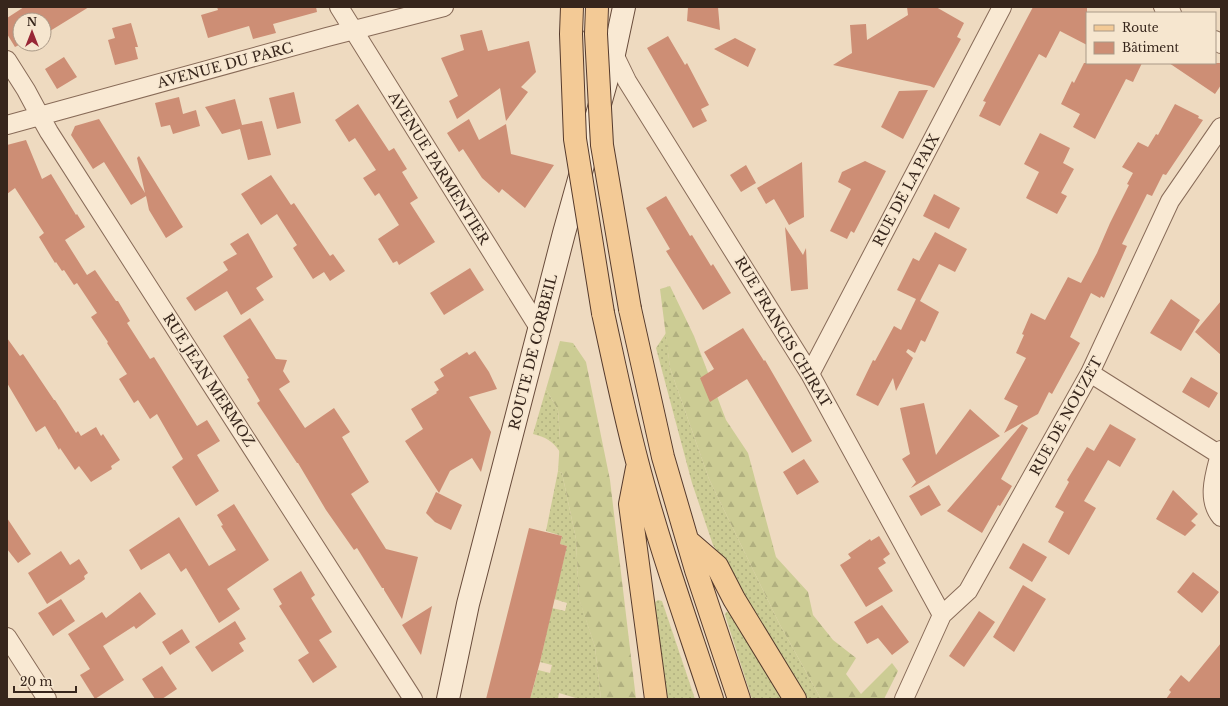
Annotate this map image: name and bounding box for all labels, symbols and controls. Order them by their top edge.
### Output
north arrow [12,12,52,52]
legend [1086,12,1216,64]
text: N [27,15,38,29]
text: Route [1122,20,1159,35]
street label: AVENUE DU PARC [154,38,295,92]
text: Bâtiment [1122,40,1180,55]
street label: AVENUE PARMENTIER [384,87,494,249]
street label: RUE DE LA PAIX [869,130,943,249]
street label: RUE FRANCIS CHIRAT [731,253,835,411]
street label: ROUTE DE CORBEIL [505,272,561,432]
street label: RUE JEAN MERMOZ [159,310,259,450]
street label: RUE DE NOUZET [1026,353,1106,479]
scale bar [14,668,76,694]
text: 20 m [20,674,52,689]

